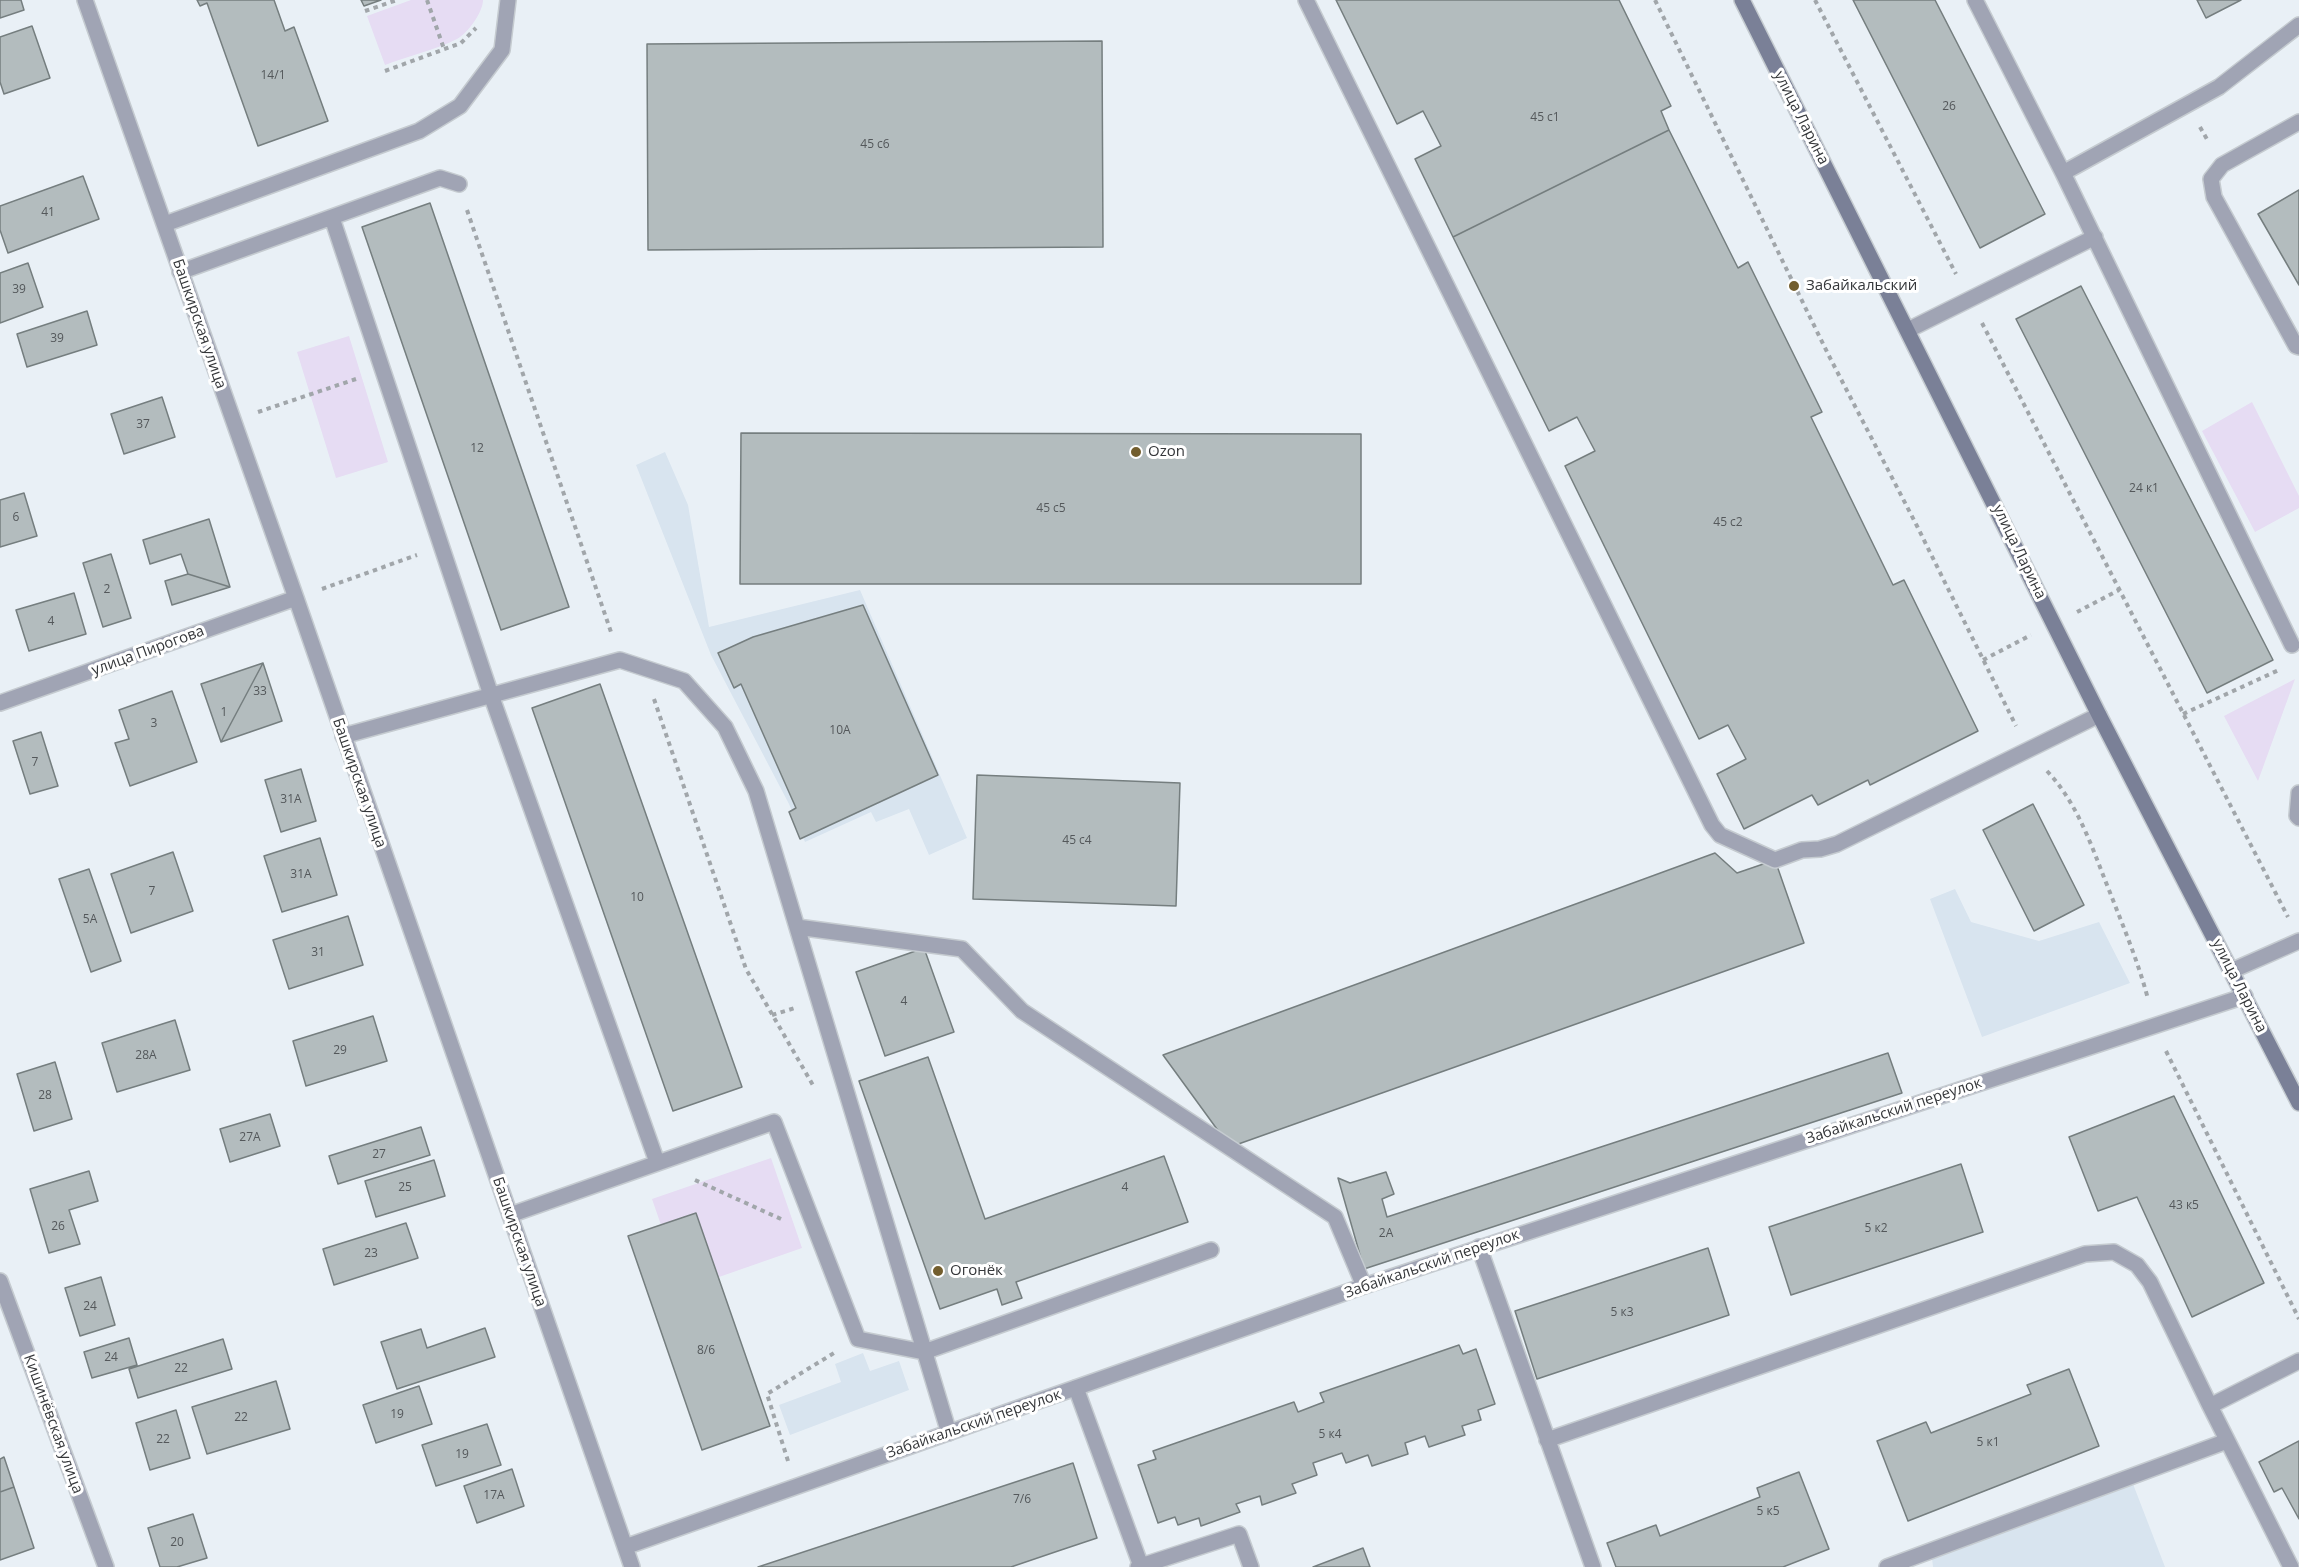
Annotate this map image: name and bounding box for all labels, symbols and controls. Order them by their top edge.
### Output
street label: улица Ларина [1770,68,1832,168]
house number: 14/1 [261,69,285,83]
house number: 26 [1942,100,1956,114]
house number: 45 с1 [1530,111,1560,125]
house number: 45 с6 [860,138,890,152]
house number: 41 [41,206,55,220]
street label: Башкирская улица [168,257,230,391]
place label: Забайкальский [1806,277,1917,295]
marker: Забайкальский [1787,279,1801,293]
house number: 39 [12,283,26,297]
house number: 39 [50,332,64,346]
house number: 37 [136,418,150,432]
house number: 12 [470,442,484,456]
place label: Ozon [1148,443,1185,461]
marker: Ozon [1129,445,1143,459]
house number: 24 к1 [2129,482,2159,496]
house number: 45 с5 [1036,502,1066,516]
street label: улица Ларина [1988,502,2050,602]
house number: 6 [13,511,19,525]
house number: 45 с2 [1713,516,1743,530]
house number: 2 [104,583,110,597]
house number: 4 [48,615,54,629]
street label: улица Пирогова [89,622,207,680]
house number: 33 [253,685,267,699]
house number: 1 [221,706,227,720]
street label: Башкирская улица [328,716,390,850]
house number: 3 [151,717,157,731]
house number: 10А [829,724,851,738]
house number: 7 [32,756,38,770]
house number: 31А [280,793,302,807]
house number: 45 с4 [1062,834,1092,848]
house number: 31А [290,868,312,882]
house number: 7 [149,885,155,899]
house number: 10 [630,891,644,905]
house number: 5А [83,913,97,927]
street label: улица Ларина [2208,936,2270,1036]
house number: 31 [311,946,325,960]
house number: 4 [901,995,907,1009]
house number: 29 [333,1044,347,1058]
house number: 28А [135,1049,157,1063]
street label: Забайкальский переулок [1804,1074,1984,1148]
house number: 28 [38,1089,52,1103]
house number: 27А [239,1131,261,1145]
house number: 27 [372,1148,386,1162]
street label: Башкирская улица [488,1175,550,1309]
house number: 25 [398,1181,412,1195]
house number: 4 [1122,1181,1128,1195]
house number: 43 к5 [2169,1199,2199,1213]
house number: 26 [51,1220,65,1234]
house number: 5 к2 [1864,1222,1888,1236]
street label: Забайкальский переулок [1342,1226,1522,1302]
house number: 2А [1379,1227,1393,1241]
house number: 23 [364,1247,378,1261]
place label: Огонёк [950,1262,1003,1280]
marker: Огонёк [931,1264,945,1278]
house number: 24 [83,1300,97,1314]
house number: 5 к3 [1610,1306,1634,1320]
house number: 8/6 [697,1344,715,1358]
house number: 24 [104,1351,118,1365]
street label: Кишинёвская улица [19,1352,87,1496]
house number: 22 [174,1362,188,1376]
street label: Забайкальский переулок [884,1386,1064,1462]
house number: 19 [390,1408,404,1422]
house number: 22 [234,1411,248,1425]
house number: 5 к4 [1318,1428,1342,1442]
house number: 22 [156,1433,170,1447]
house number: 5 к1 [1976,1436,2000,1450]
house number: 19 [455,1448,469,1462]
house number: 17А [483,1489,505,1503]
house number: 7/6 [1013,1493,1031,1507]
house number: 5 к5 [1756,1505,1780,1519]
house number: 20 [170,1536,184,1550]

